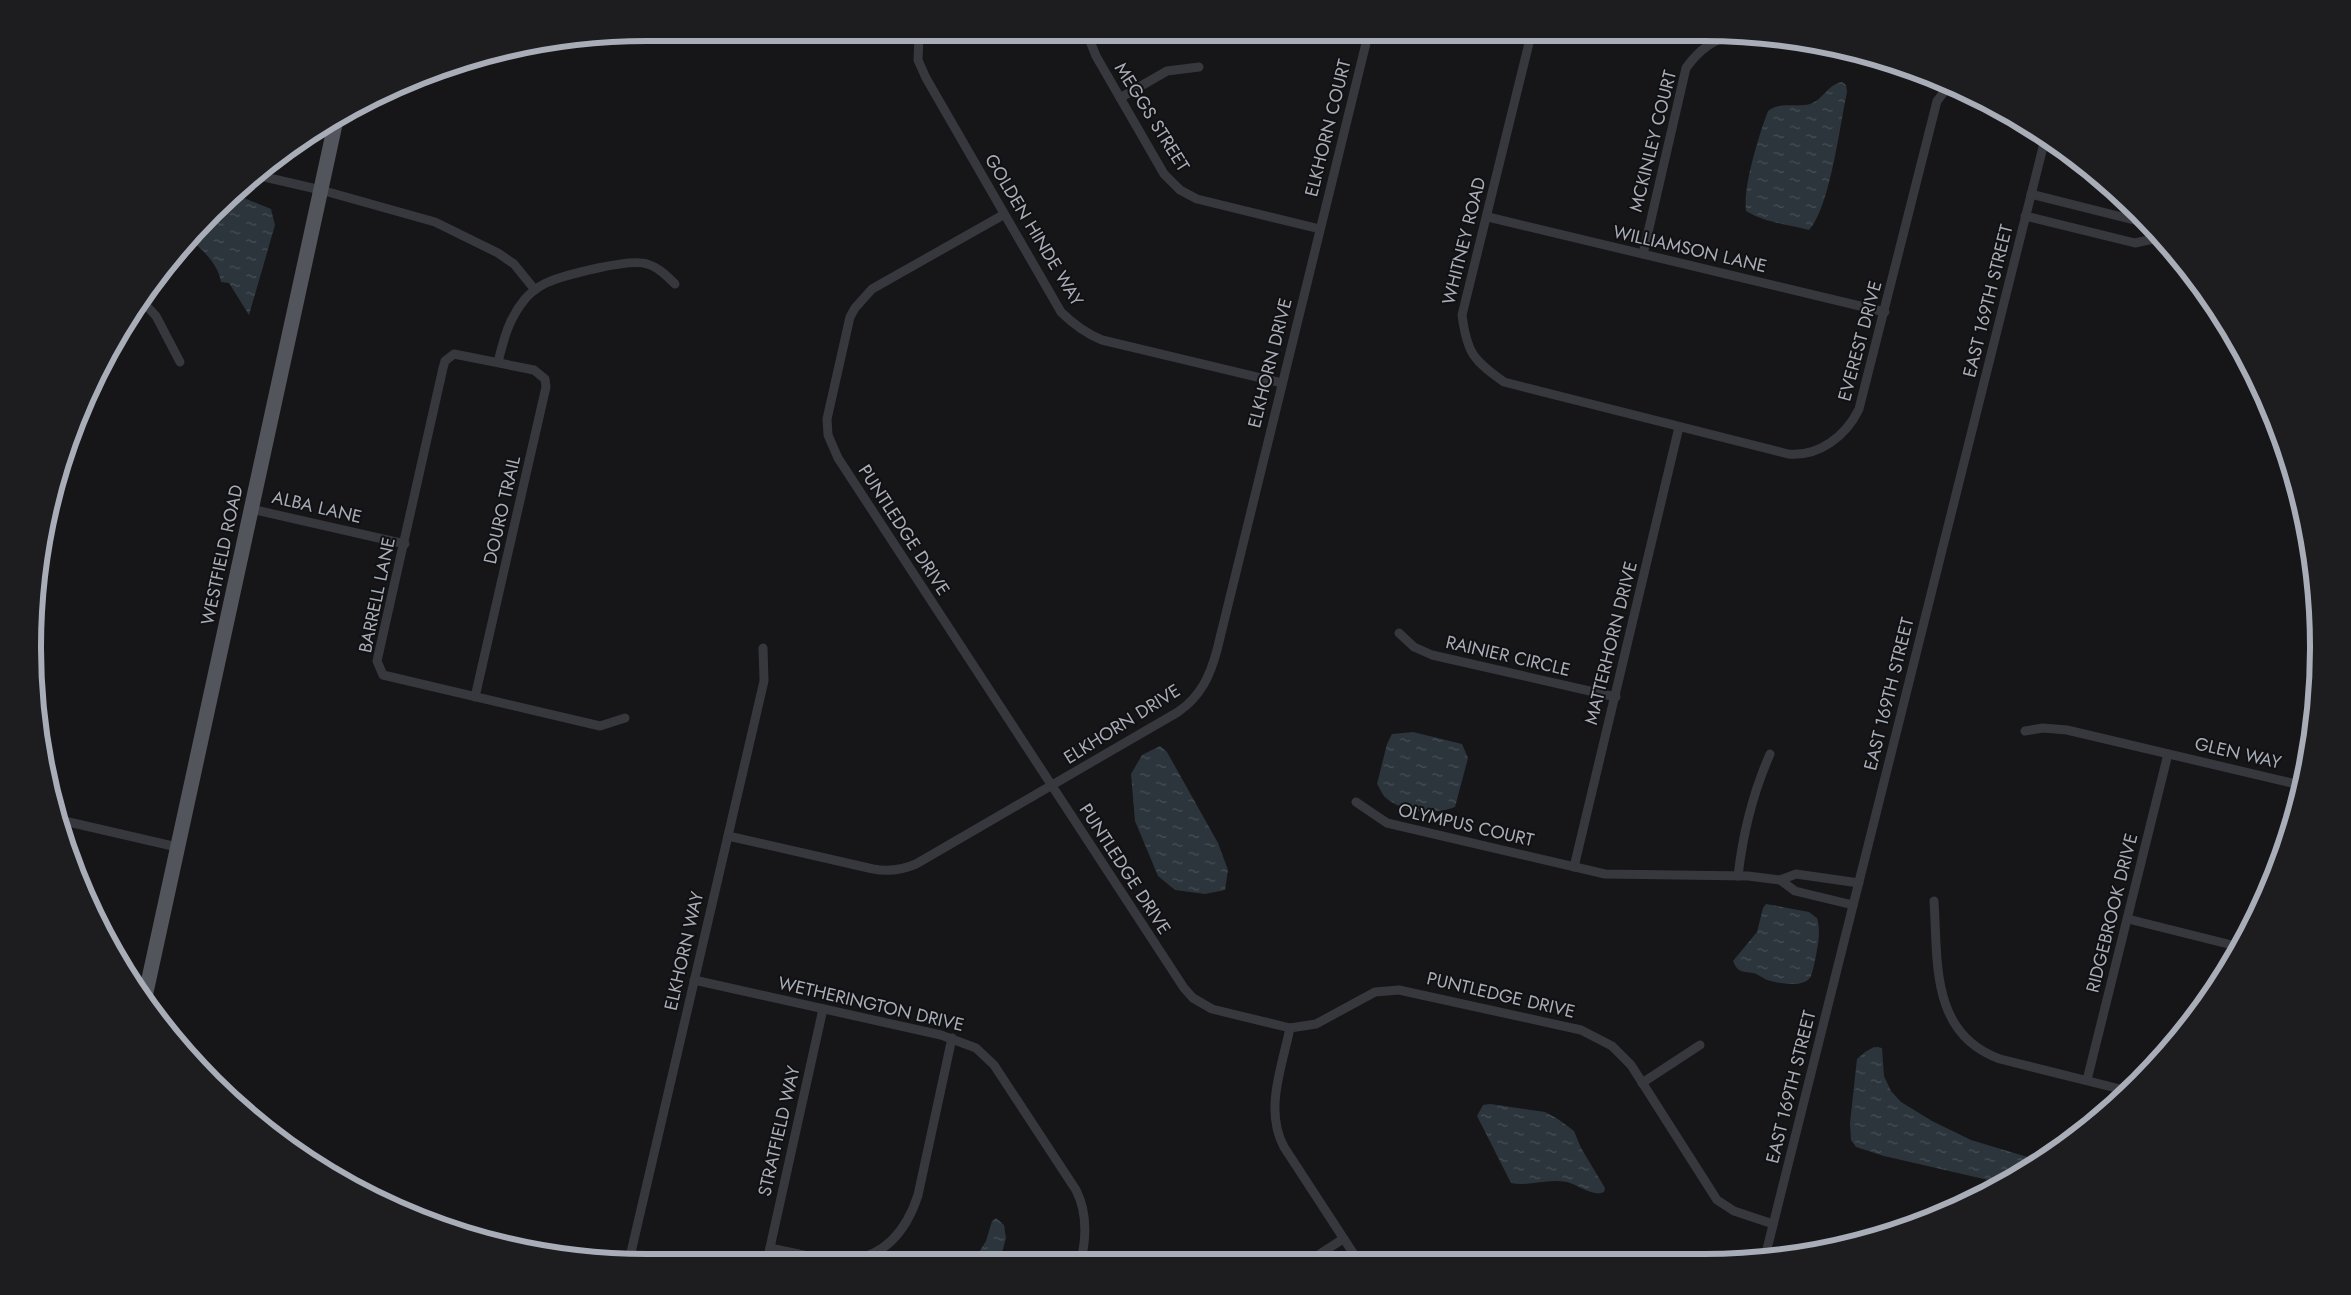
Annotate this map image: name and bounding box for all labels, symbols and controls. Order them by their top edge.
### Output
street label: ELKHORN COURT [1298,56,1358,200]
street label: MEGGS STREET [1108,57,1196,177]
street label: MCKINLEY COURT [1623,67,1683,215]
street label: GOLDEN HINDE WAY [978,149,1090,312]
street label: WHITNEY ROAD [1436,174,1492,308]
street label: WILLIAMSON LANE [1611,219,1769,279]
street label: EAST 169TH STREET [1956,221,2020,380]
street label: EVEREST DRIVE [1831,278,1889,404]
street label: ELKHORN DRIVE [1241,295,1299,431]
street label: DOURO TRAIL [477,453,527,567]
street label: PUNTLEDGE DRIVE [852,459,956,601]
street label: WESTFIELD ROAD [194,482,250,628]
street label: ALBA LANE [270,484,364,530]
street label: BARRELL LANE [352,535,402,655]
street label: MATTERHORN DRIVE [1578,559,1644,727]
street label: EAST 169TH STREET [1857,614,1921,773]
street label: RAINIER CIRCLE [1443,629,1573,683]
street label: ELKHORN DRIVE [1059,678,1185,770]
street label: GLEN WAY [2192,730,2285,776]
street label: OLYMPUS COURT [1396,797,1537,853]
street label: PUNTLEDGE DRIVE [1073,798,1177,940]
street label: RIDGEBROOK DRIVE [2080,831,2144,995]
street label: ELKHORN WAY [658,888,711,1013]
street label: PUNTLEDGE DRIVE [1424,965,1578,1025]
street label: WETHERINGTON DRIVE [775,970,967,1038]
street label: EAST 169TH STREET [1759,1007,1823,1166]
street label: STRATFIELD WAY [751,1062,807,1199]

